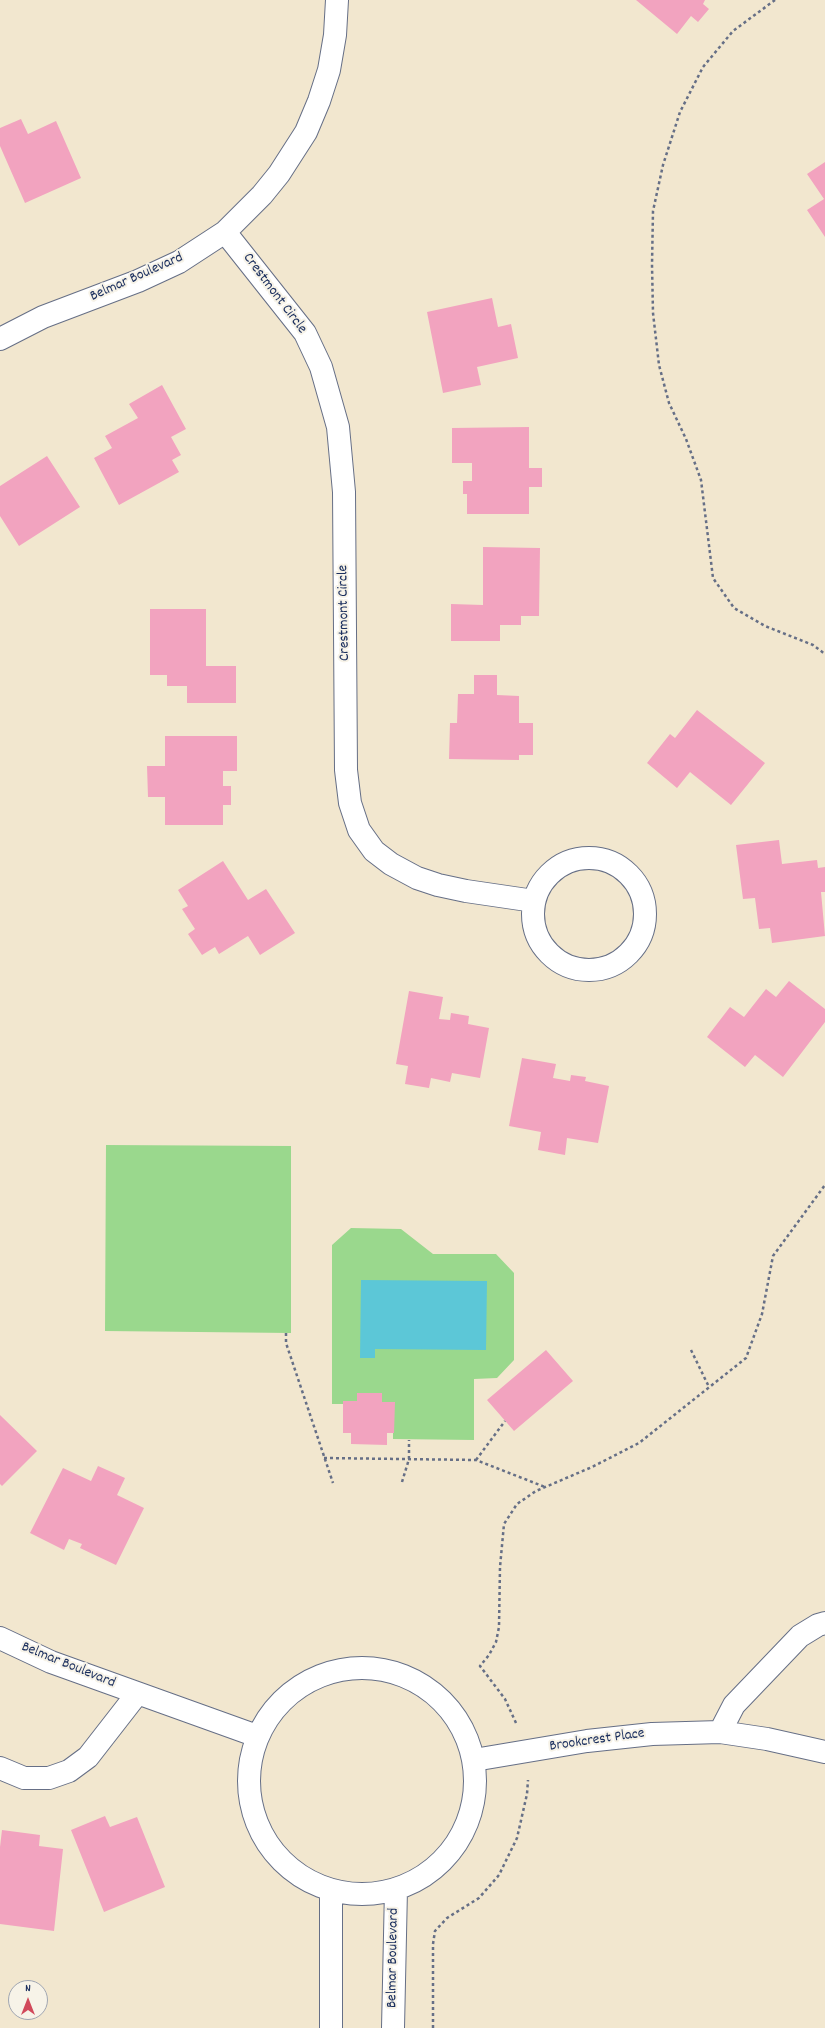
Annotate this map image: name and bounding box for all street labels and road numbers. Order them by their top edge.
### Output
street label: Belmar Boulevard [88,249,186,307]
street label: Crestmont Circle [238,250,310,338]
street label: Crestmont Circle [335,565,355,661]
street label: Belmar Boulevard [18,1639,118,1693]
street label: Brookcrest Place [548,1725,646,1757]
street label: Belmar Boulevard [384,1908,404,2008]

